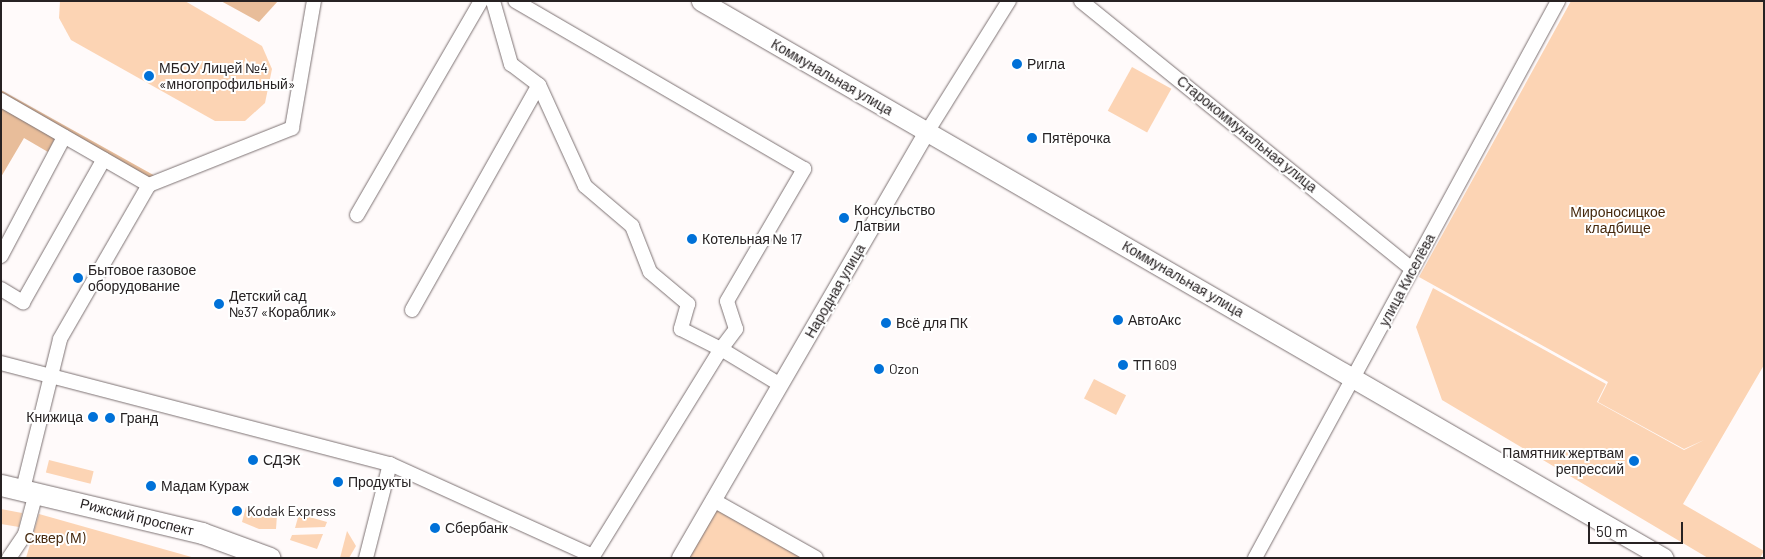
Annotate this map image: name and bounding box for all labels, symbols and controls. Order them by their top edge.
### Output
street label: Коммунальная улица [768,35,896,119]
place label: Ригла [1027,56,1065,72]
marker: Ригла [1011,58,1023,70]
place label: МБОУ Лицей №4 «многопрофильный» [159,60,295,92]
marker: МБОУ Лицей №4 «многопрофильный» [143,70,155,82]
street label: Старокоммунальная улица [1173,72,1321,196]
place label: Пятёрочка [1042,130,1111,146]
marker: Пятёрочка [1026,132,1038,144]
place label: Консульство Латвии [854,202,935,234]
park label: Мироносицкое кладбище [1570,204,1666,236]
marker: Консульство Латвии [838,212,850,224]
place label: Котельная № 17 [702,231,802,247]
street label: улица Киселёва [1375,231,1439,329]
marker: Котельная № 17 [686,233,698,245]
street label: Коммунальная улица [1119,237,1247,321]
street label: Народная улица [801,241,869,341]
place label: Бытовое газовое оборудование [88,262,196,294]
marker: Бытовое газовое оборудование [72,272,84,284]
place label: Детский сад №37 «Кораблик» [229,288,337,321]
marker: Детский сад №37 «Кораблик» [213,298,225,310]
place label: АвтоАкс [1128,312,1181,328]
marker: АвтоАкс [1112,314,1124,326]
place label: Всё для ПК [896,315,968,331]
marker: Всё для ПК [880,317,892,329]
place label: ТП 609 [1133,357,1177,373]
marker: ТП 609 [1117,359,1129,371]
place label: Ozon [889,361,919,377]
marker: Ozon [873,363,885,375]
place label: Книжица [26,409,83,425]
place label: Гранд [120,410,158,426]
marker: Книжица [87,411,99,423]
marker: Гранд [104,412,116,424]
place label: Памятник жертвам репрессий [1502,445,1624,478]
place label: СДЭК [263,452,301,468]
marker: СДЭК [247,454,259,466]
marker: Памятник жертвам репрессий [1628,455,1640,467]
place label: Продукты [348,474,411,490]
marker: Продукты [332,476,344,488]
place label: Мадам Кураж [161,478,249,494]
marker: Мадам Кураж [145,480,157,492]
street label: Рижский проспект [79,495,195,539]
place label: Kodak Express [247,503,336,519]
marker: Kodak Express [231,505,243,517]
scale bar [1590,512,1685,544]
place label: Сбербанк [445,520,508,536]
marker: Сбербанк [429,522,441,534]
text: 50 m [1596,522,1628,540]
park label: Сквер (М) [25,530,85,546]

